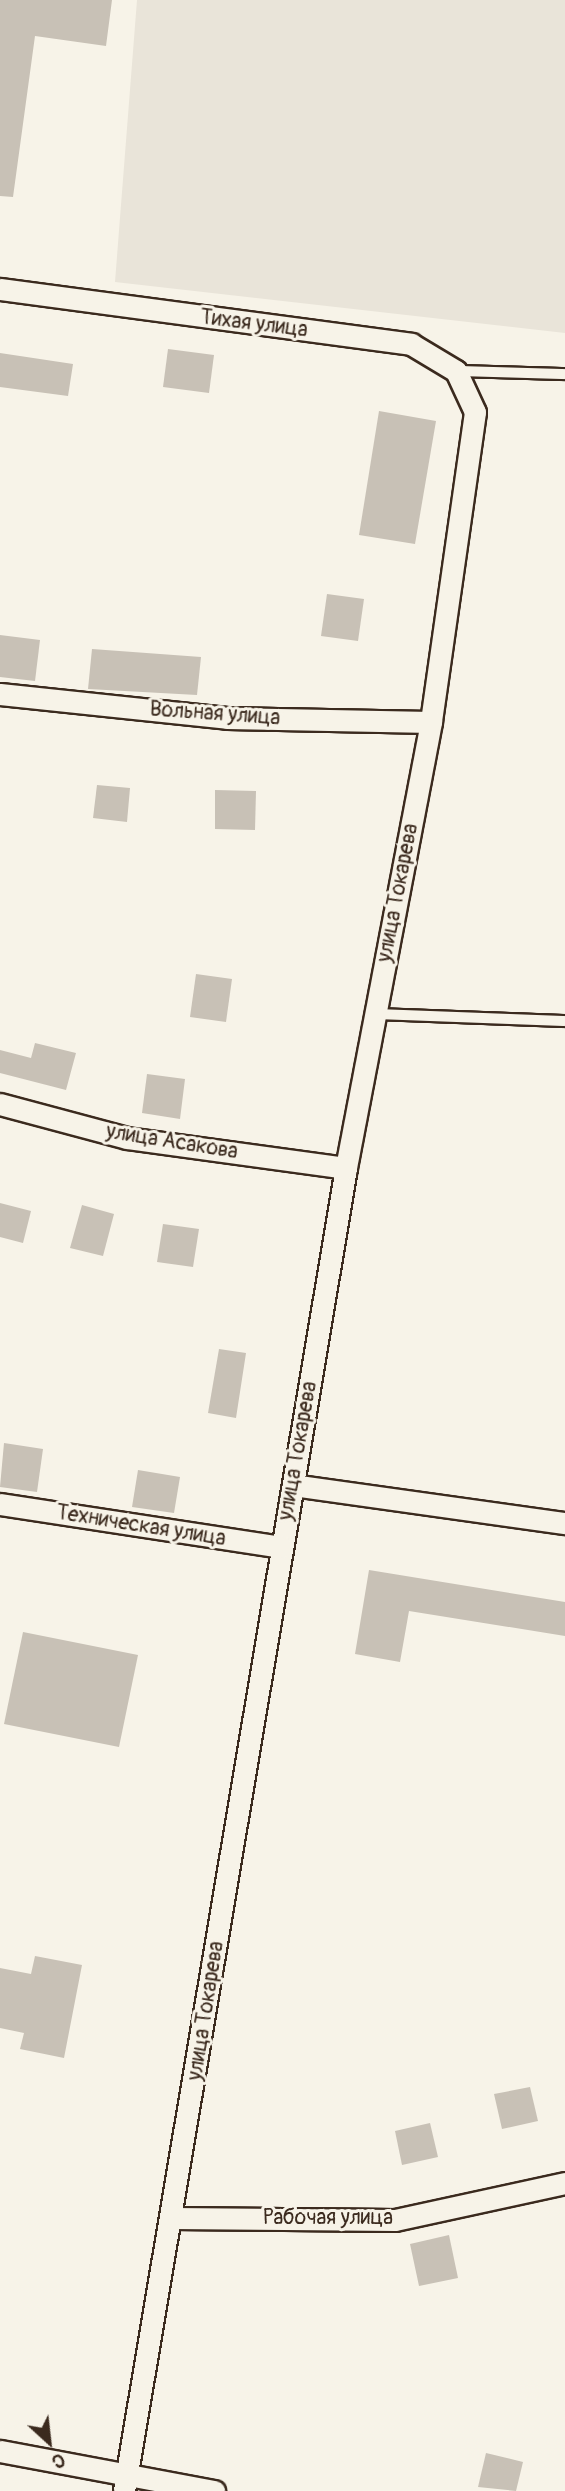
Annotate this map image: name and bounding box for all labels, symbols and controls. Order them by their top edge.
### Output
street label: Тихая улица [199,305,309,343]
street label: Вольная улица [149,697,281,731]
street label: улица Токарева [372,822,424,964]
street label: улица Асакова [104,1119,240,1165]
street label: улица Токарева [273,1380,323,1522]
street label: Техническая улица [54,1500,228,1552]
street label: улица Токарева [183,1940,229,2082]
street label: Рабочая улица [263,2205,393,2231]
north arrow [14,2407,84,2477]
text: С [48,2447,69,2474]

